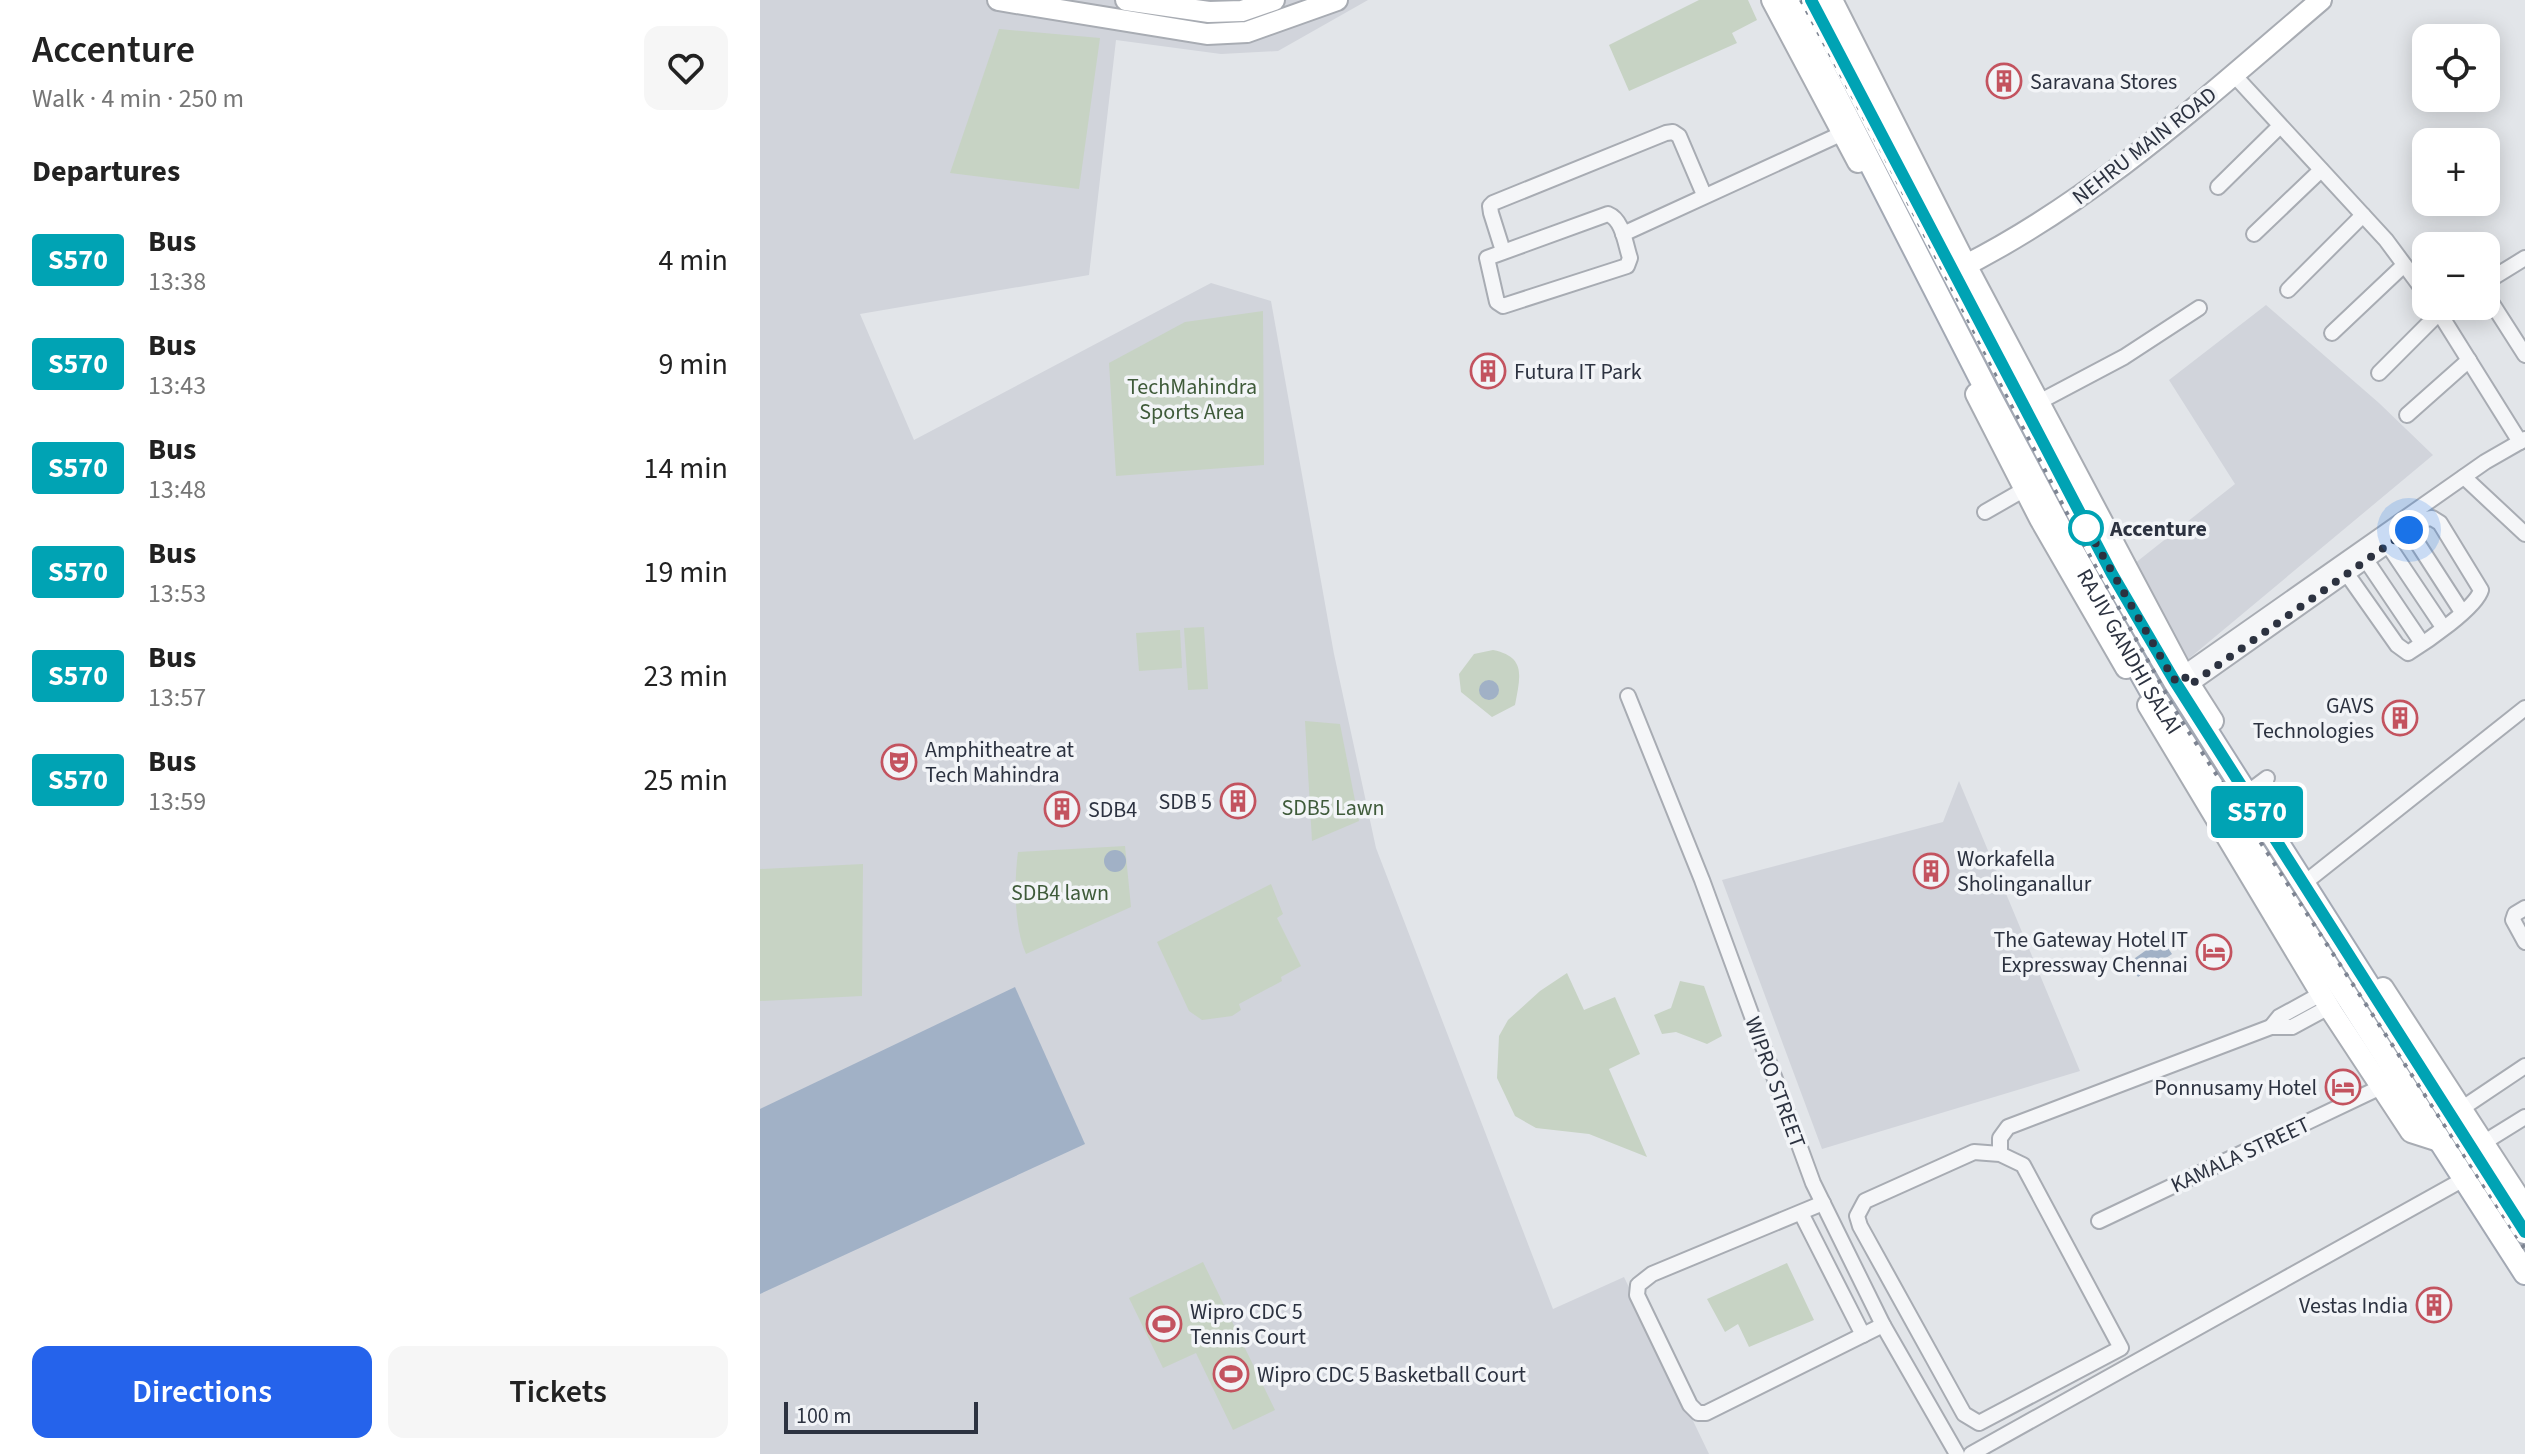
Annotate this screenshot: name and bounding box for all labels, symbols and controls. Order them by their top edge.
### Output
text: Accenture [32,23,195,77]
map controls [2412,24,2500,320]
button: locate [2412,24,2500,112]
button: heart [644,26,728,110]
building icon: Saravana Stores [1985,62,2023,100]
place label: Saravana Stores [2030,66,2177,98]
street label: NEHRU MAIN ROAD [2065,79,2224,213]
text: Walk · 4 min · 250 m [32,80,244,117]
button: + [2412,128,2500,216]
text: Departures [32,150,180,193]
text: Bus [148,220,196,263]
button: − [2412,232,2500,320]
text: 4 min [658,239,728,282]
text: S570 [48,240,108,280]
text: 13:38 [148,263,206,300]
text: Bus [148,324,196,367]
text: 9 min [658,343,728,386]
text: S570 [48,344,108,384]
building icon: Futura IT Park [1469,352,1507,390]
place label: Futura IT Park [1514,356,1642,388]
text: 13:43 [148,367,206,404]
park label: TechMahindra Sports Area [1127,371,1257,428]
text: Bus [148,428,196,471]
text: 14 min [644,447,728,490]
text: S570 [48,448,108,488]
text: 13:48 [148,471,206,508]
your location [2389,510,2429,550]
marker: Accenture [2069,511,2103,545]
place label: Accenture [2109,513,2207,545]
text: Bus [148,532,196,575]
text: 19 min [644,551,728,594]
text: S570 [48,552,108,592]
street label: RAJIV GANDHI SALAI [2068,563,2189,741]
text: 13:53 [148,575,206,612]
text: Bus [148,636,196,679]
text: 23 min [644,655,728,698]
text: S570 [48,656,108,696]
text: 13:57 [148,679,206,716]
place label: GAVS Technologies [2253,690,2374,747]
building icon: GAVS Technologies [2381,699,2419,737]
place label: Amphitheatre at Tech Mahindra [925,734,1075,791]
text: Bus [148,740,196,783]
theatre icon: Amphitheatre at Tech Mahindra [880,743,918,781]
text: 25 min [644,759,728,802]
text: S570 [48,760,108,800]
building icon: SDB 5 [1219,782,1257,820]
text: 13:59 [148,783,206,820]
place label: SDB 5 [1158,786,1212,818]
line badge: S570 [2201,786,2313,838]
building icon: SDB4 [1043,790,1081,828]
park label: SDB5 Lawn [1281,792,1385,824]
text: S570 [2227,792,2287,832]
place label: SDB4 [1088,794,1137,826]
place label: Workafella Sholinganallur [1957,843,2092,900]
building icon: Workafella Sholinganallur [1912,852,1950,890]
park label: SDB4 lawn [1011,877,1109,909]
place label: The Gateway Hotel IT Expressway Chennai [1994,924,2188,981]
hotel icon: The Gateway Hotel IT Expressway Chennai [2195,933,2233,971]
street label: WIPRO STREET [1736,1012,1814,1153]
hotel icon: Ponnusamy Hotel [2324,1068,2362,1106]
place label: Ponnusamy Hotel [2154,1072,2317,1104]
street label: KAMALA STREET [2166,1109,2315,1201]
building icon: Vestas India [2415,1286,2453,1324]
place label: Vestas India [2299,1290,2408,1322]
place label: Wipro CDC 5 Tennis Court [1190,1296,1306,1353]
sports icon: Wipro CDC 5 Tennis Court [1145,1305,1183,1343]
button: Directions [32,1346,372,1438]
button: Tickets [388,1346,728,1438]
sports icon: Wipro CDC 5 Basketball Court [1212,1355,1250,1393]
place label: Wipro CDC 5 Basketball Court [1257,1359,1527,1391]
scale bar [784,1398,978,1434]
text: 100 m [796,1400,851,1432]

